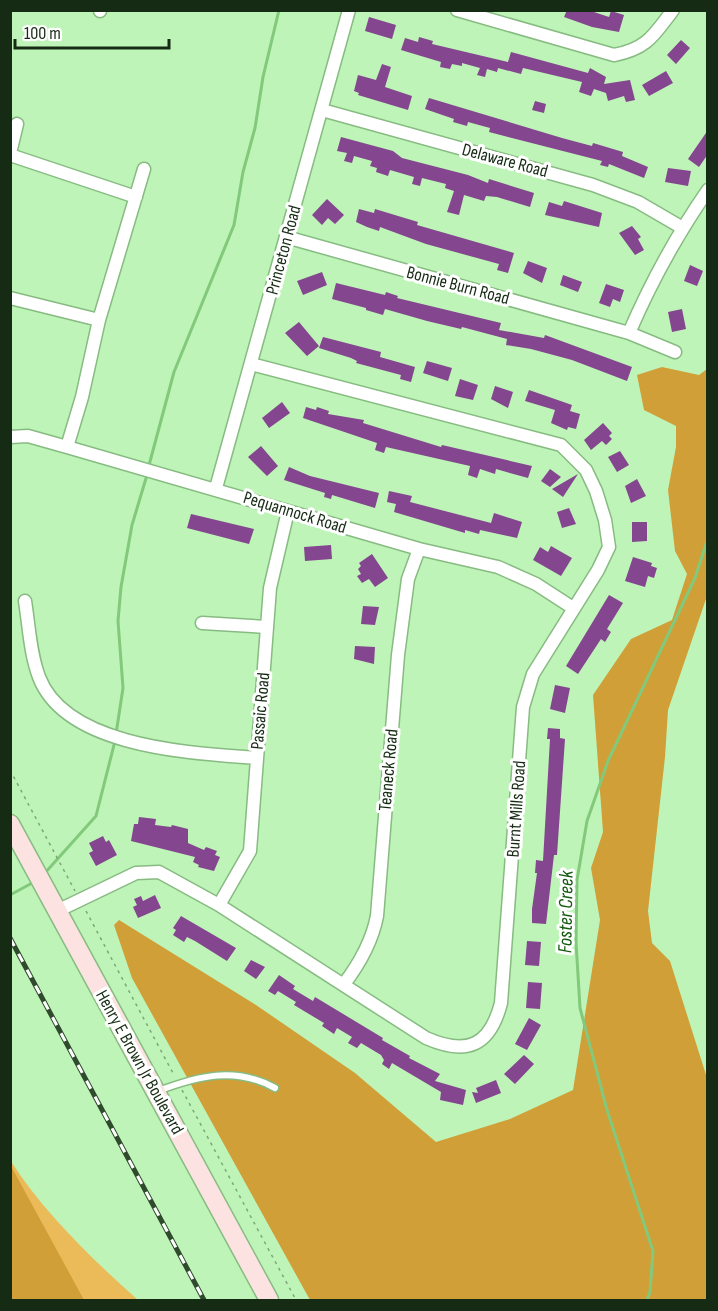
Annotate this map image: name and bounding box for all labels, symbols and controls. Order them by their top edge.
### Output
scale bar [15,12,170,50]
text: 100 m [24,23,61,44]
street label: Delaware Road [460,139,550,182]
street label: Princeton Road [261,203,305,297]
street label: Bonnie Burn Road [404,262,512,309]
street label: Pequannock Road [241,487,349,538]
street label: Passaic Road [247,672,274,750]
street label: Teaneck Road [374,728,403,812]
street label: Burnt Mills Road [503,760,530,858]
water label: Foster Creek [553,870,579,953]
street label: Henry E Brown Jr Boulevard [91,986,188,1138]

